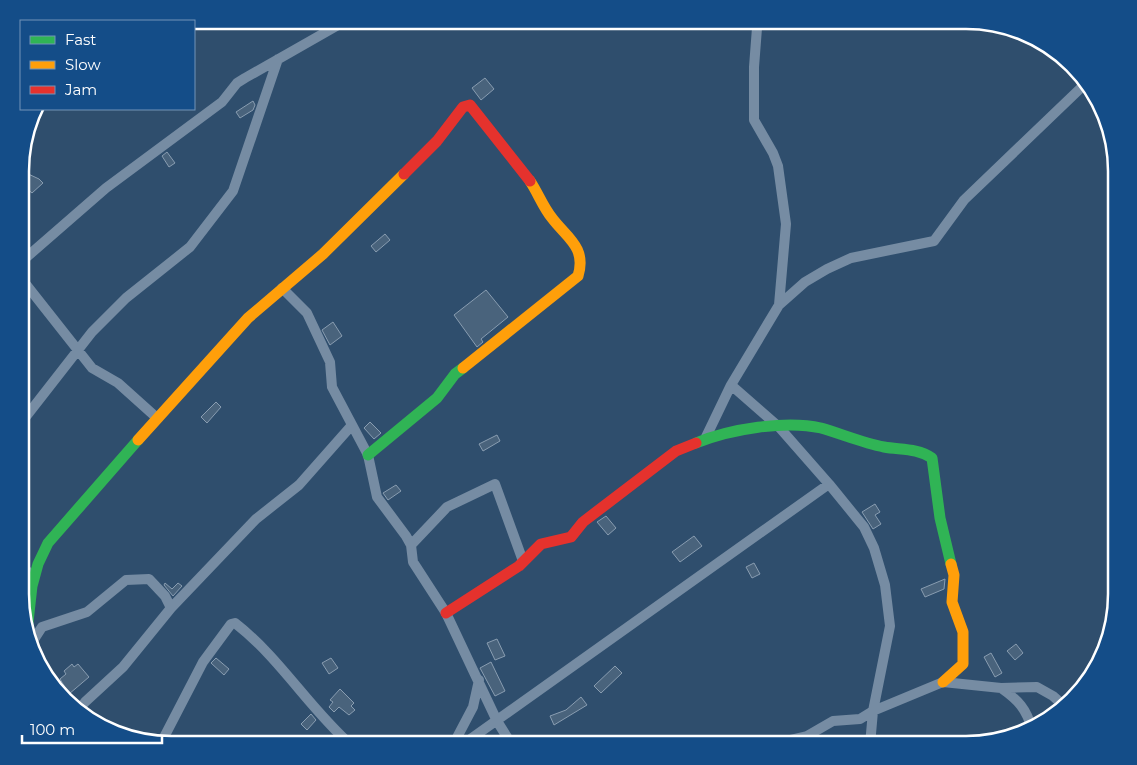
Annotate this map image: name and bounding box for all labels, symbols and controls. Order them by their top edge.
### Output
legend [20,20,195,110]
text: Fast [65,30,96,49]
text: Slow [65,55,101,74]
text: Jam [64,80,97,99]
scale bar [22,712,162,744]
text: 100 m [30,720,75,739]

